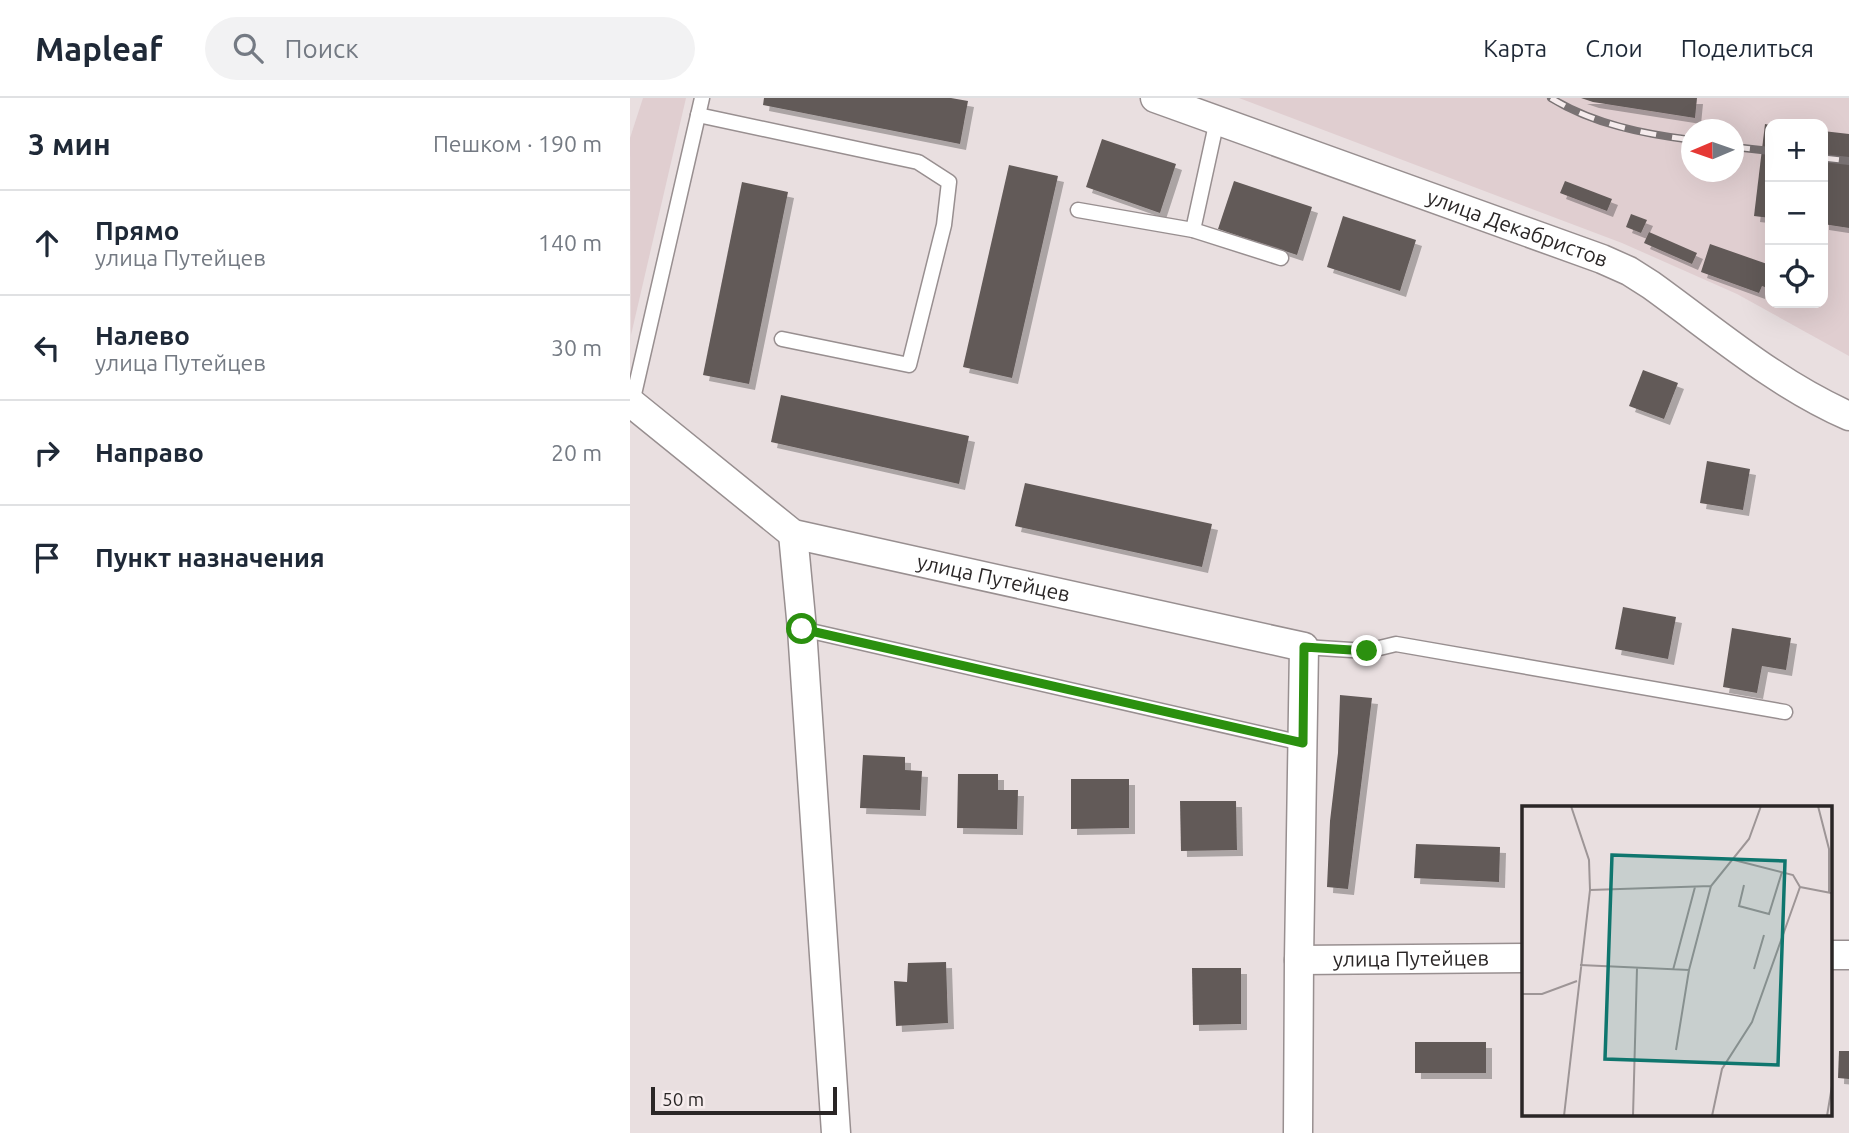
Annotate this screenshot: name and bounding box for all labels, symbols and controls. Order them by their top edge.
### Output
search box [205,17,695,80]
icon: search [229,29,267,67]
text: Mapleaf [35,30,163,67]
text: Поиск [285,34,359,63]
text: Карта [1483,35,1547,62]
text: Слои [1585,35,1643,62]
text: Поделиться [1681,35,1814,62]
north arrow [1681,119,1744,182]
map controls [1765,119,1828,308]
button: + [1765,119,1828,182]
text: 3 мин [28,127,111,161]
text: Пешком · 190 m [433,131,602,156]
button: − [1765,182,1828,245]
street label: улица Декабристов [1424,184,1611,271]
text: Прямо [95,216,179,245]
icon: ahead [28,224,66,262]
text: 140 m [538,230,602,255]
text: улица Путейцев [95,245,266,270]
button: locate [1765,245,1828,308]
text: Налево [95,321,190,350]
icon: left [28,329,66,367]
text: 30 m [551,335,602,360]
text: улица Путейцев [95,350,266,375]
icon: right [28,434,66,472]
text: Направо [95,438,204,467]
text: 20 m [551,440,602,465]
icon: arrive [28,539,66,577]
text: Пункт назначения [95,543,325,572]
street label: улица Путейцев [915,549,1072,606]
route start [786,613,817,644]
route end [1351,635,1382,666]
inset map [1522,806,1832,1116]
street label: улица Путейцев [1333,945,1489,971]
scale bar [651,1084,836,1116]
text: 50 m [662,1088,704,1110]

